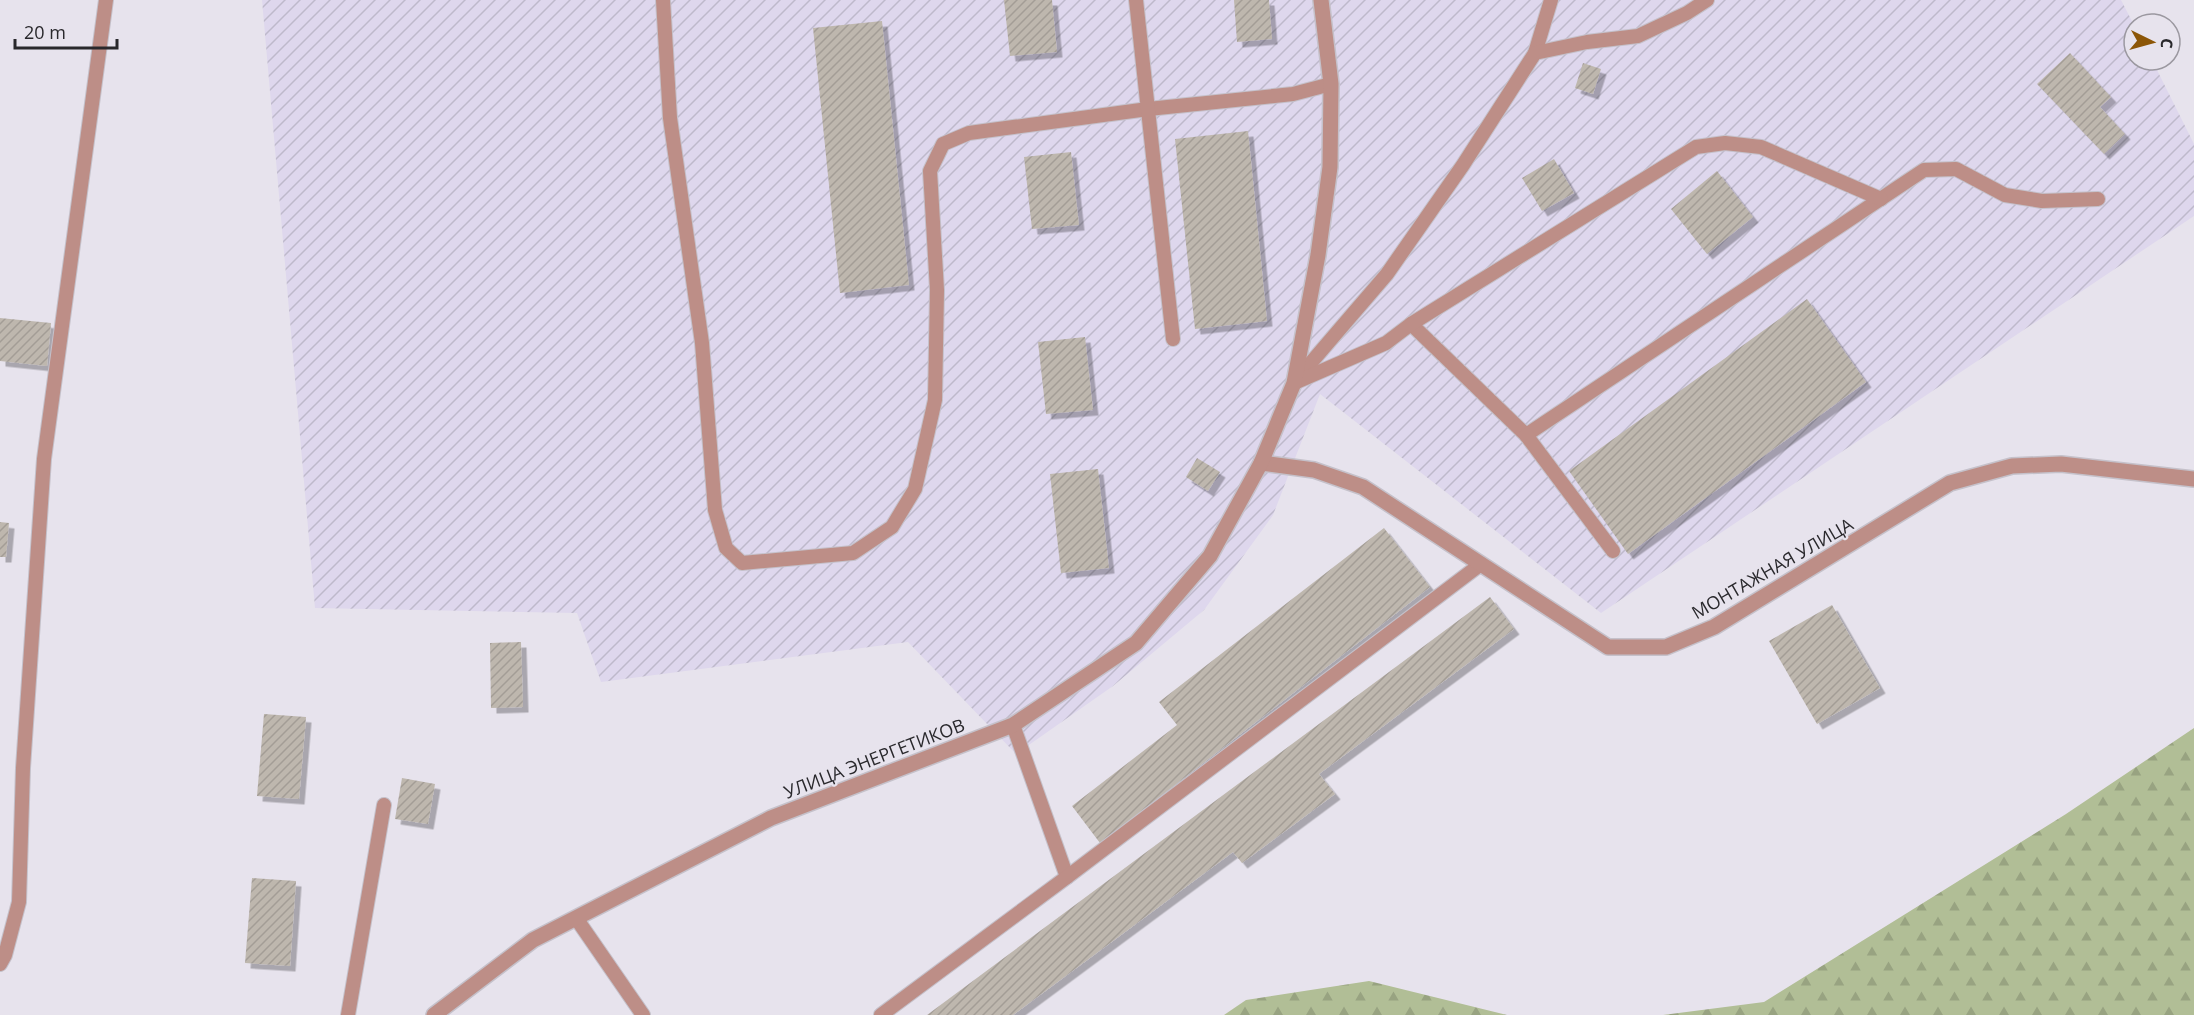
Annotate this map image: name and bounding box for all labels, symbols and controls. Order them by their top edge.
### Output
scale bar [15,12,117,50]
north arrow [2122,12,2182,72]
text: 20 m [24,20,66,44]
text: С [2156,37,2178,49]
street label: МОНТАЖНАЯ УЛИЦА [1687,512,1858,624]
street label: УЛИЦА ЭНЕРГЕТИКОВ [780,712,968,804]

